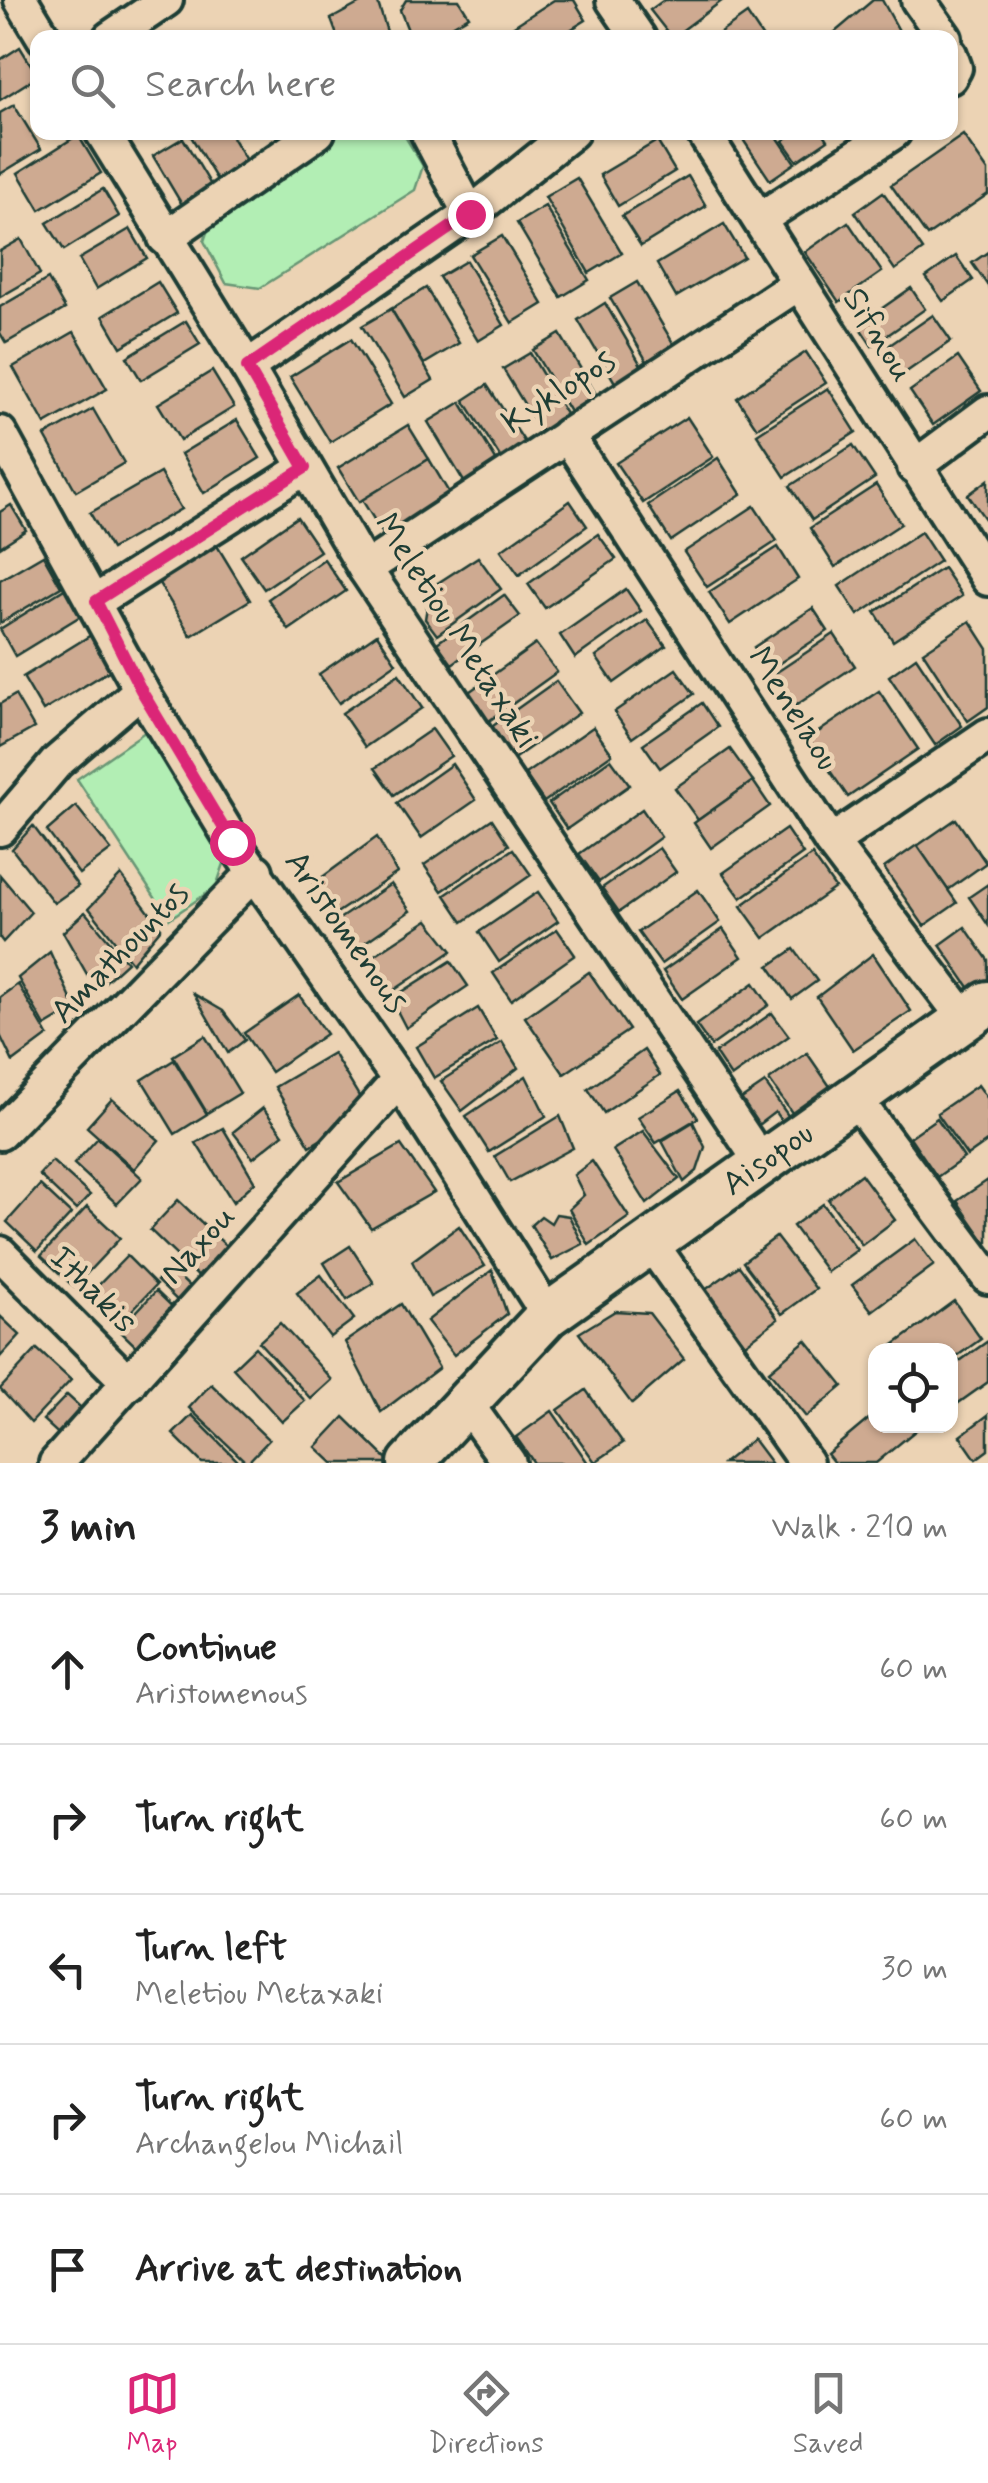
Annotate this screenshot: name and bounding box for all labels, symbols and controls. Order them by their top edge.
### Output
search box [30,30,958,140]
icon: search [65,58,120,113]
text: Search here [145,61,336,110]
route end [448,192,494,238]
street label: Sifnou [831,279,925,391]
street label: Kyklopos [493,338,625,446]
street label: Meletiou Metaxaki [363,505,549,757]
street label: Menelaou [736,638,850,780]
route start [210,820,256,866]
street label: Aristomenous [273,841,419,1023]
street label: Amathountos [40,872,200,1034]
street label: Aisopou [713,1111,823,1207]
street label: Naxou [150,1195,246,1295]
street label: Ithakis [39,1236,147,1344]
map controls [868,1343,958,1433]
button: locate [868,1343,958,1433]
text: 3 min [40,1501,137,1556]
text: Walk · 210 m [771,1507,948,1549]
text: Continue [135,1624,277,1673]
icon: ahead [40,1642,95,1697]
text: 60 m [879,1648,948,1690]
text: Aristomenous [135,1673,308,1715]
icon: right [40,1792,95,1847]
text: Turn right [135,1795,304,1844]
text: 60 m [879,1798,948,1840]
text: Turn left [135,1924,287,1973]
icon: left [40,1942,95,1997]
text: 30 m [881,1948,948,1990]
text: Meletiou Metaxaki [135,1973,383,2015]
text: Turn right [135,2074,304,2123]
icon: right [40,2092,95,2147]
text: 60 m [879,2098,948,2140]
text: Archangelou Michail [135,2123,403,2165]
icon: arrive [40,2242,95,2297]
text: Arrive at destination [135,2245,462,2294]
tab: Map [125,2366,180,2463]
tab: Directions [429,2366,544,2463]
tab: Saved [793,2366,863,2463]

